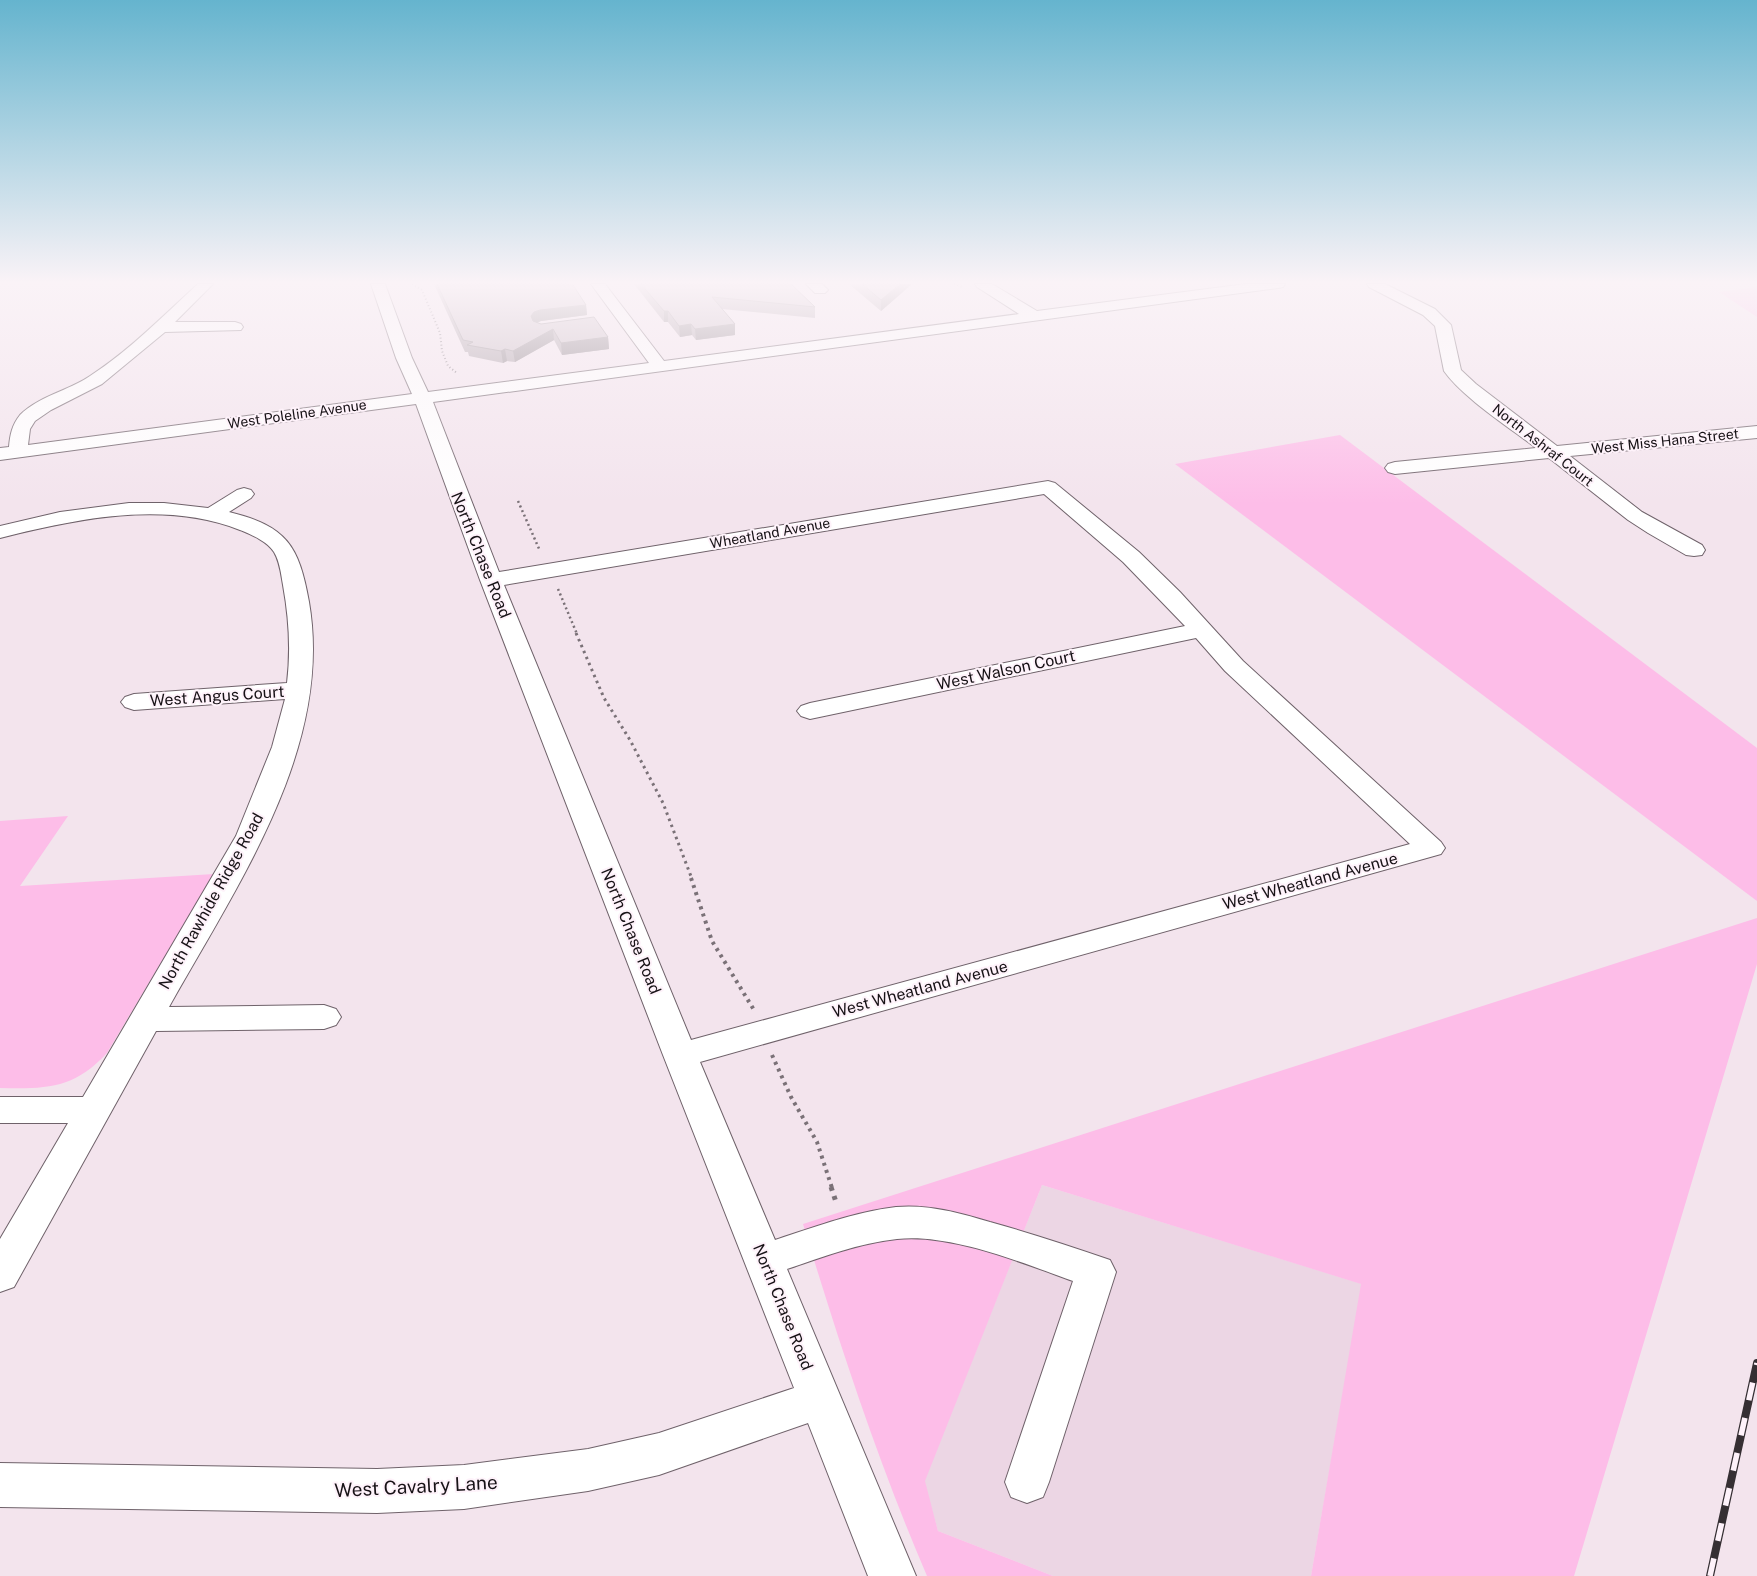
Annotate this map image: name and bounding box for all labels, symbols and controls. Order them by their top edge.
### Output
street label: West Poleline Avenue [227,396,368,432]
street label: North Ashraf Court [1489,401,1597,489]
street label: West Miss Hana Street [1590,425,1740,457]
street label: North Chase Road [447,489,515,621]
street label: Wheatland Avenue [709,515,832,551]
street label: West Walson Court [935,646,1077,694]
street label: West Angus Court [149,682,285,710]
street label: North Rawhide Ridge Road [155,810,267,992]
street label: West Wheatland Avenue [1220,848,1400,914]
street label: North Chase Road [597,865,665,997]
street label: West Wheatland Avenue [830,956,1010,1022]
street label: North Chase Road [749,1241,817,1373]
street label: West Cavalry Lane [334,1471,498,1501]

